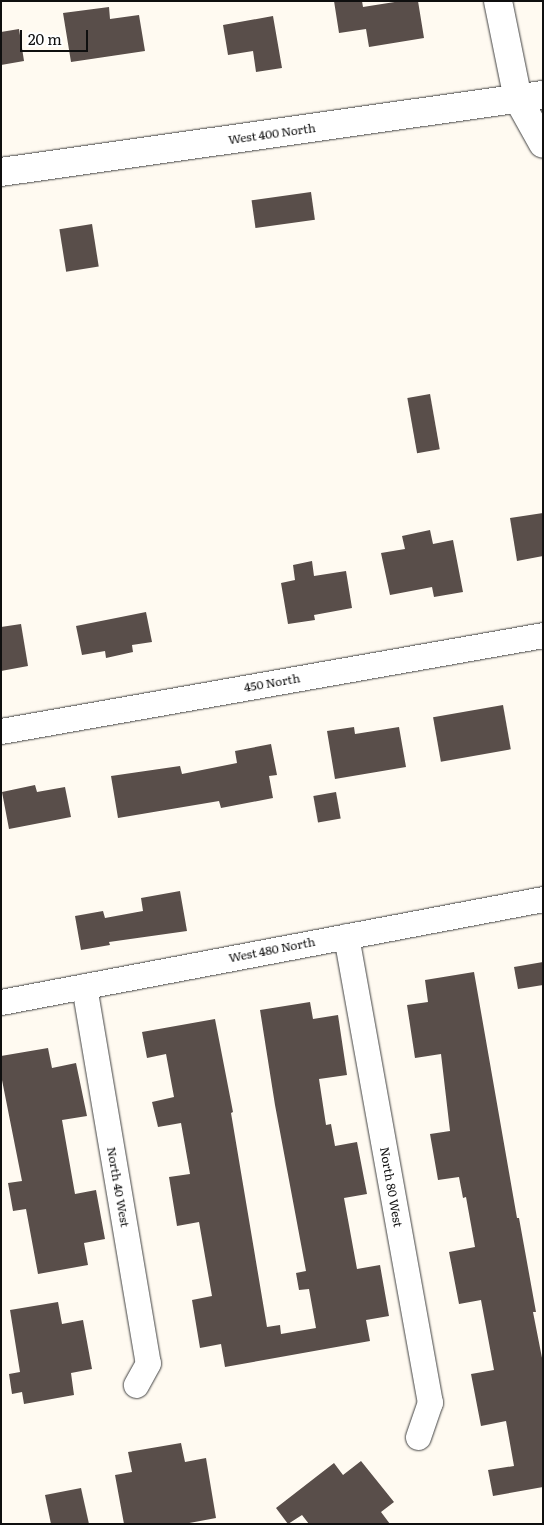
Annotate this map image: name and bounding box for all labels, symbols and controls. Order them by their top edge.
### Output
scale bar [22,20,90,52]
text: 20 m [28,27,62,50]
street label: West 400 North [227,121,317,147]
street label: 450 North [243,671,301,695]
street label: West 480 North [227,935,317,965]
street label: North 40 West [104,1146,132,1228]
street label: North 80 West [377,1146,405,1228]

